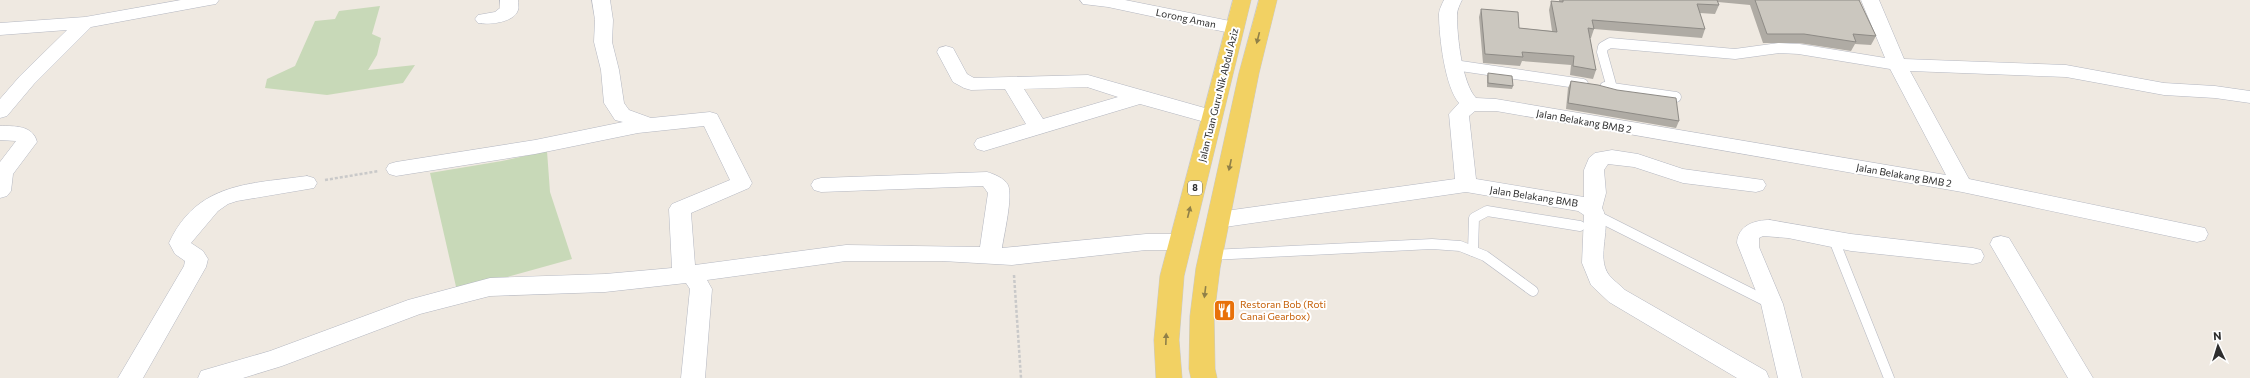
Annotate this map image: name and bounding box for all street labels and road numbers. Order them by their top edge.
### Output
street label: Lorong Aman [1155,6,1217,30]
street label: Jalan Tuan Guru Nik Abdul Aziz [1196,27,1240,163]
street label: Jalan Belakang BMB 2 [1535,107,1633,135]
street label: Jalan Belakang BMB 2 [1855,161,1953,189]
road number: 8 [1188,181,1202,195]
street label: Jalan Belakang BMB [1489,183,1580,209]

